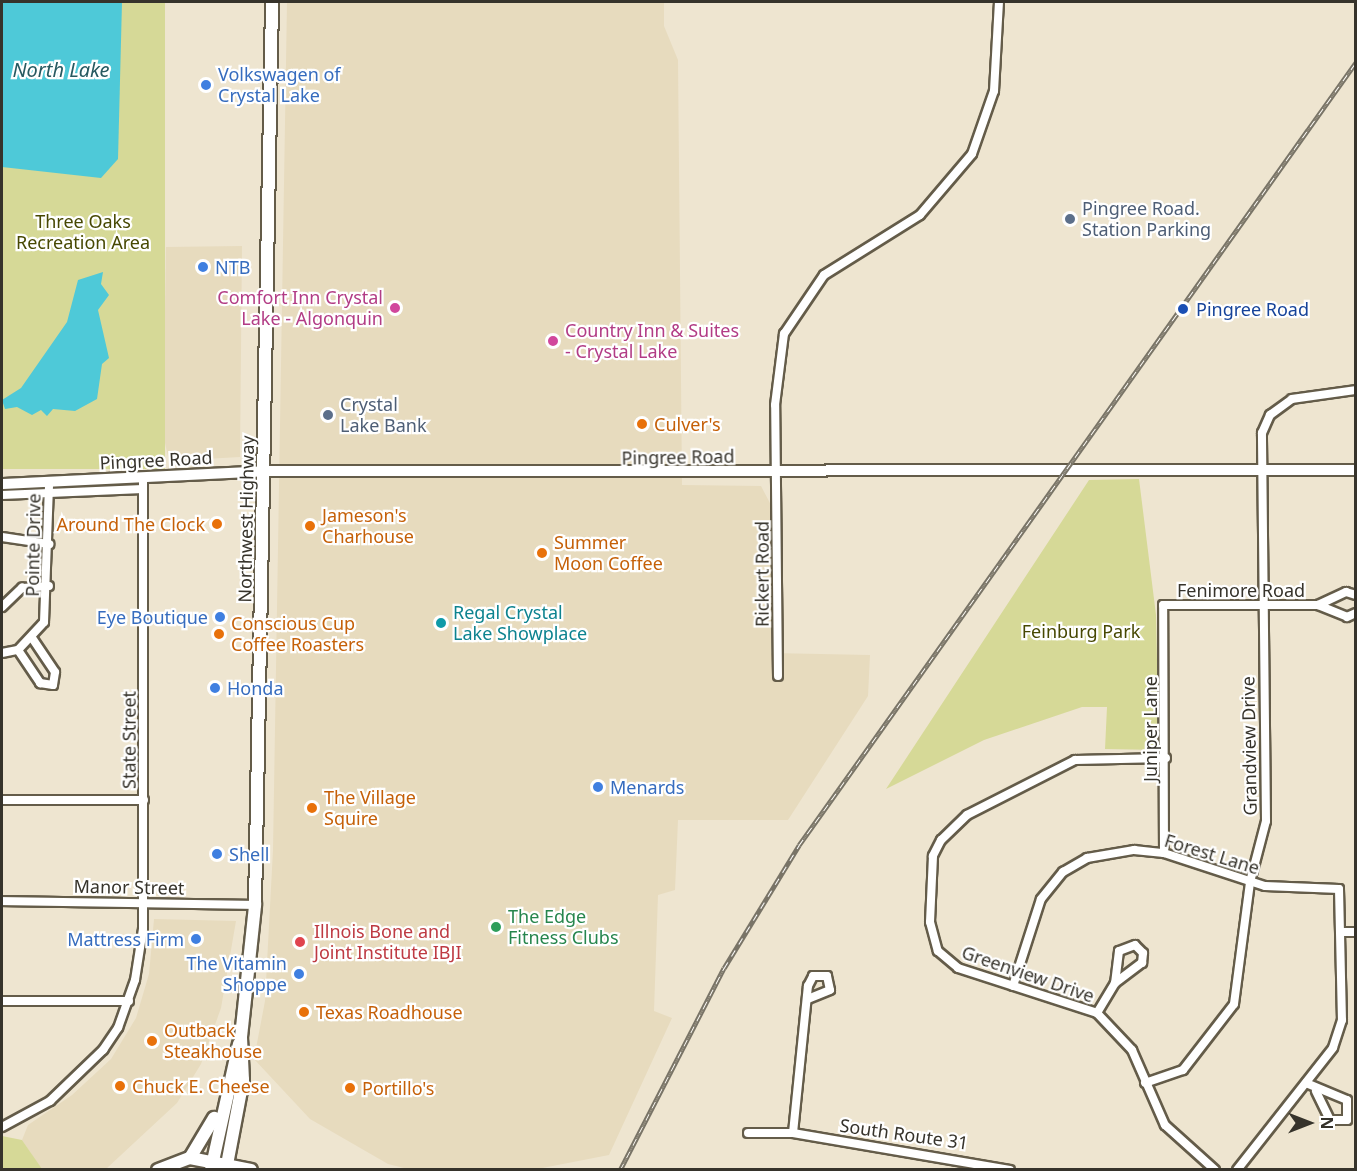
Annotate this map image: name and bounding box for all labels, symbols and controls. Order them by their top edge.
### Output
water label: North Lake [12,57,110,81]
place label: Volkswagen of Crystal Lake [218,64,341,106]
marker: Volkswagen of Crystal Lake [199,78,213,92]
place label: Pingree Road. Station Parking [1082,198,1211,240]
park label: Three Oaks Recreation Area [16,211,150,254]
marker: Pingree Road. Station Parking [1063,212,1077,226]
place label: NTB [215,256,250,278]
marker: NTB [196,260,210,274]
place label: Comfort Inn Crystal Lake - Algonquin [217,287,383,330]
place label: Pingree Road [1196,298,1309,320]
marker: Pingree Road [1174,300,1192,318]
marker: Comfort Inn Crystal Lake - Algonquin [388,301,402,315]
place label: Country Inn & Suites - Crystal Lake [565,320,739,362]
marker: Country Inn & Suites - Crystal Lake [546,334,560,348]
place label: Crystal Lake Bank [340,394,427,436]
marker: Crystal Lake Bank [321,408,335,422]
place label: Culver's [654,413,721,435]
marker: Culver's [635,417,649,431]
street label: Northwest Highway [234,435,258,603]
street label: Pingree Road [621,445,735,469]
street label: Pingree Road [99,446,213,474]
street label: Pointe Drive [21,493,45,597]
place label: Jameson's Charhouse [322,505,414,548]
place label: Around The Clock [56,513,205,535]
marker: Around The Clock [210,517,224,531]
marker: Jameson's Charhouse [303,519,317,533]
street label: Rickert Road [751,521,773,627]
place label: Summer Moon Coffee [554,532,663,574]
marker: Summer Moon Coffee [535,546,549,560]
street label: Fenimore Road [1177,579,1305,601]
place label: Regal Crystal Lake Showplace [453,602,587,644]
place label: Eye Boutique [97,606,208,628]
marker: Eye Boutique [213,610,227,624]
place label: Conscious Cup Coffee Roasters [231,613,364,656]
marker: Regal Crystal Lake Showplace [434,616,448,630]
park label: Feinburg Park [1022,620,1140,642]
marker: Conscious Cup Coffee Roasters [212,627,226,641]
street label: Juniper Lane [1139,676,1161,782]
street label: Grandview Drive [1237,676,1261,816]
place label: Honda [227,677,284,699]
marker: Honda [208,681,222,695]
street label: State Street [118,691,140,789]
place label: Menards [610,776,684,798]
marker: Menards [591,780,605,794]
place label: The Village Squire [324,787,416,830]
marker: The Village Squire [305,801,319,815]
street label: Forest Lane [1162,829,1262,879]
place label: Shell [229,843,269,865]
marker: Shell [210,847,224,861]
street label: Manor Street [73,875,185,899]
place label: The Edge Fitness Clubs [508,906,619,948]
marker: The Edge Fitness Clubs [489,920,503,934]
place label: Illnois Bone and Joint Institute IBJI [314,921,462,964]
place label: Mattress Firm [67,928,184,950]
marker: Mattress Firm [189,932,203,946]
marker: Illnois Bone and Joint Institute IBJI [291,933,309,951]
street label: Greenview Drive [959,941,1097,1007]
place label: The Vitamin Shoppe [186,953,287,996]
marker: The Vitamin Shoppe [292,967,306,981]
place label: Texas Roadhouse [316,1001,463,1023]
marker: Texas Roadhouse [297,1005,311,1019]
place label: Outback Steakhouse [164,1020,262,1062]
marker: Outback Steakhouse [145,1034,159,1048]
place label: Chuck E. Cheese [132,1075,270,1097]
place label: Portillo's [362,1077,434,1099]
marker: Chuck E. Cheese [113,1079,127,1093]
marker: Portillo's [343,1081,357,1095]
north arrow [1279,1093,1339,1153]
street label: South Route 31 [838,1114,970,1154]
text: N [1316,1116,1338,1130]

